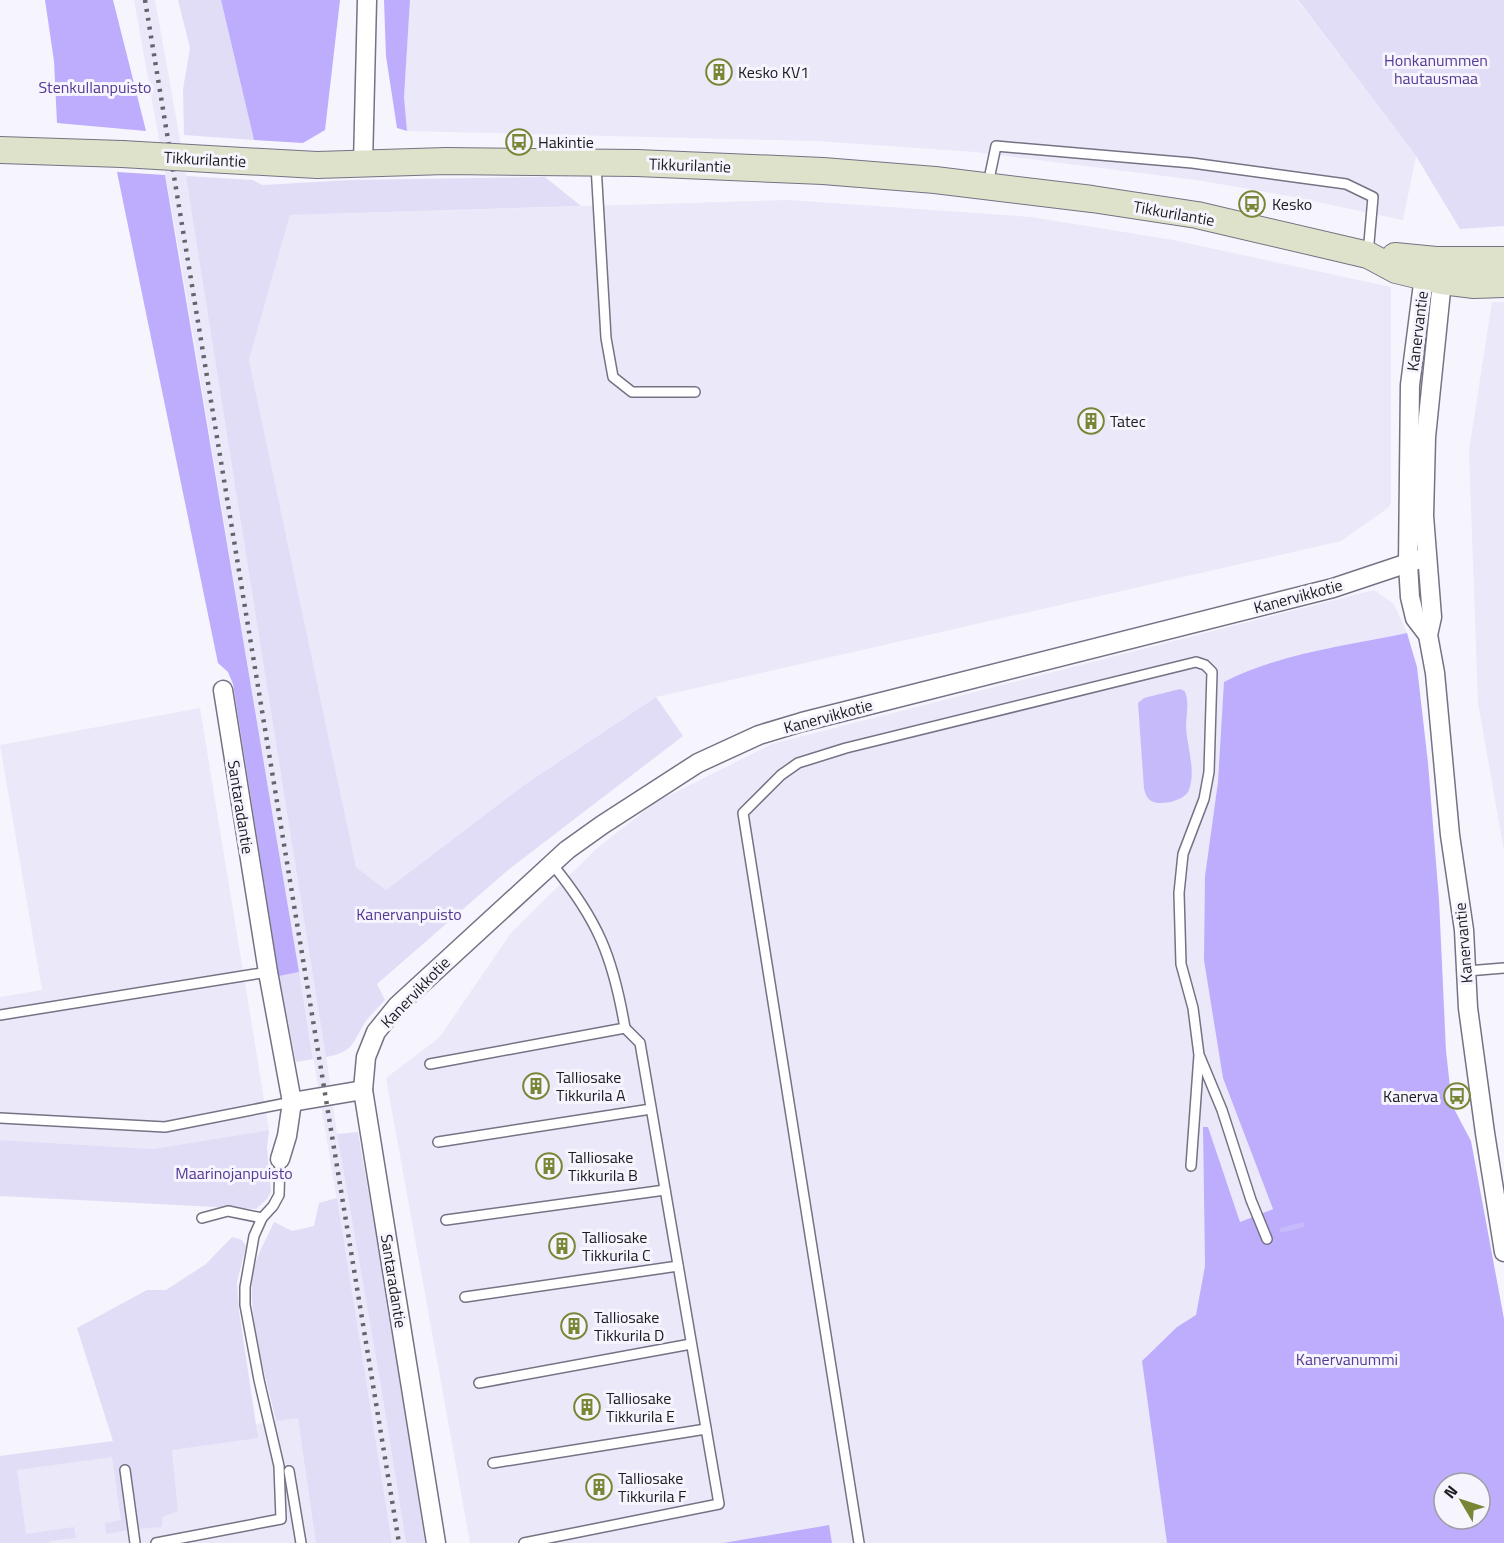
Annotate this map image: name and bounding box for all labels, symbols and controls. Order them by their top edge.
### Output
park label: Honkanummen hautausmaa [1384,48,1488,90]
building icon: Kesko KV1 [704,57,734,87]
place label: Kesko KV1 [738,60,809,84]
park label: Stenkullanpuisto [39,75,151,99]
bus stop icon: Hakintie [504,127,534,157]
place label: Hakintie [538,130,594,154]
street label: Tikkurilantie [163,145,247,173]
street label: Tikkurilantie [648,152,732,178]
bus stop icon: Kesko [1237,189,1267,219]
place label: Kesko [1272,192,1312,216]
street label: Tikkurilantie [1131,194,1217,232]
street label: Kanervantie [1400,290,1434,372]
building icon: Tatec [1076,406,1106,436]
place label: Tatec [1110,409,1146,433]
street label: Kanervikkotie [1251,573,1345,619]
street label: Kanervikkotie [781,693,875,739]
street label: Santaradantie [222,758,260,856]
park label: Kanervanpuisto [356,902,462,926]
street label: Kanervantie [1448,902,1478,984]
street label: Kanervikkotie [375,951,455,1033]
place label: Talliosake Tikkurila A [556,1065,626,1107]
building icon: Talliosake Tikkurila A [521,1071,551,1101]
bus stop icon: Kanerva [1442,1081,1472,1111]
place label: Kanerva [1383,1084,1438,1108]
place label: Talliosake Tikkurila B [568,1145,638,1187]
building icon: Talliosake Tikkurila B [534,1151,564,1181]
park label: Maarinojanpuisto [175,1161,293,1185]
place label: Talliosake Tikkurila C [582,1225,651,1267]
building icon: Talliosake Tikkurila C [547,1231,577,1261]
street label: Santaradantie [375,1232,413,1330]
place label: Talliosake Tikkurila D [594,1305,664,1347]
building icon: Talliosake Tikkurila D [559,1311,589,1341]
park label: Kanervanummi [1296,1347,1398,1371]
place label: Talliosake Tikkurila E [606,1386,675,1428]
building icon: Talliosake Tikkurila E [572,1392,602,1422]
place label: Talliosake Tikkurila F [618,1466,686,1508]
north arrow [1432,1471,1492,1531]
building icon: Talliosake Tikkurila F [584,1472,614,1502]
text: N [1438,1480,1463,1503]

